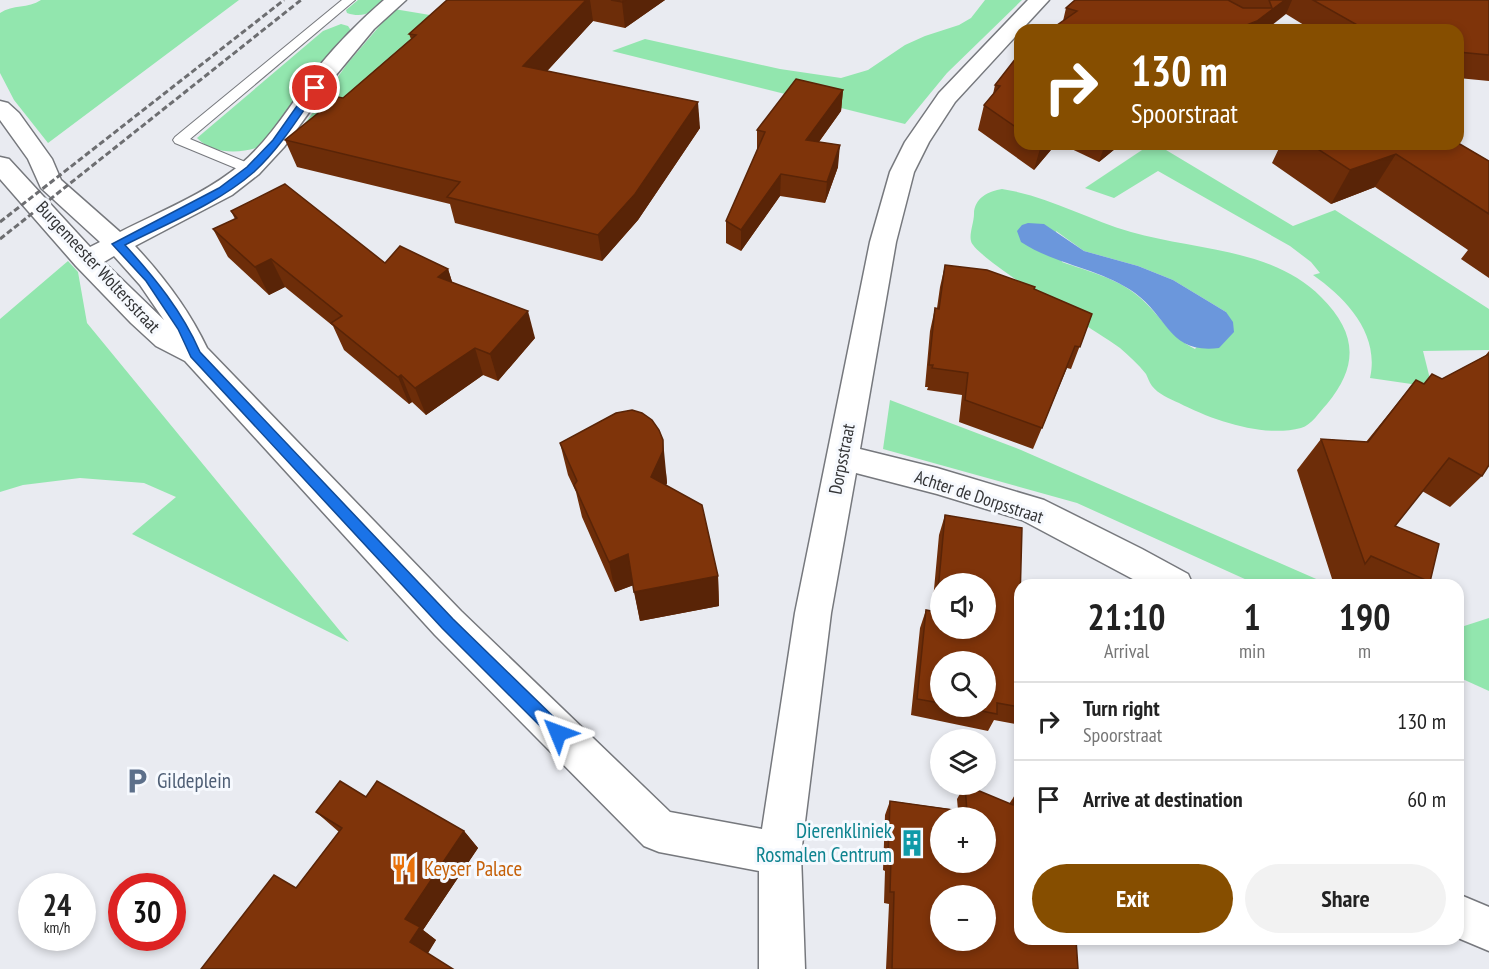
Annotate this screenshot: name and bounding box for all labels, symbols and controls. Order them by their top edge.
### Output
text: 130 m [1131,43,1228,98]
icon: right [1032,48,1110,126]
pin [289,62,340,113]
icon: arrive [298,71,331,104]
text: Spoorstraat [1131,96,1238,130]
street label: Burgemeester Woltersstraat [31,196,165,337]
street label: Dorpsstraat [823,422,860,496]
street label: Achter de Dorpsstraat [912,465,1046,528]
map controls [930,573,996,951]
button: sound [930,573,996,639]
text: 21:10 [1088,593,1165,640]
text: 1 [1243,593,1261,640]
text: 190 [1339,593,1390,640]
text: Arrival [1104,638,1149,664]
text: min [1239,638,1265,664]
text: m [1358,638,1371,664]
button: search [930,651,996,717]
text: Turn right [1083,694,1160,722]
position arrow [526,701,590,765]
icon: right [1032,705,1065,738]
text: 130 m [1397,707,1446,735]
text: Spoorstraat [1083,722,1162,748]
button: layers [930,729,996,795]
parking icon: Gildeplein [122,766,152,796]
place label: Gildeplein [157,767,231,794]
icon: arrive [1032,783,1065,816]
text: Arrive at destination [1083,785,1243,813]
text: 60 m [1407,785,1446,813]
button: + [930,807,996,873]
place label: Dierenkliniek Rosmalen Centrum [756,817,892,868]
building icon: Dierenkliniek Rosmalen Centrum [897,828,927,858]
restaurant icon: Keyser Palace [389,854,419,884]
place label: Keyser Palace [424,855,522,882]
button: Exit [1032,864,1233,933]
button: Share [1245,864,1446,933]
speed limit sign: 30 [108,873,186,951]
text: 24 [43,885,71,924]
button: − [930,885,996,951]
text: km/h [44,918,70,937]

